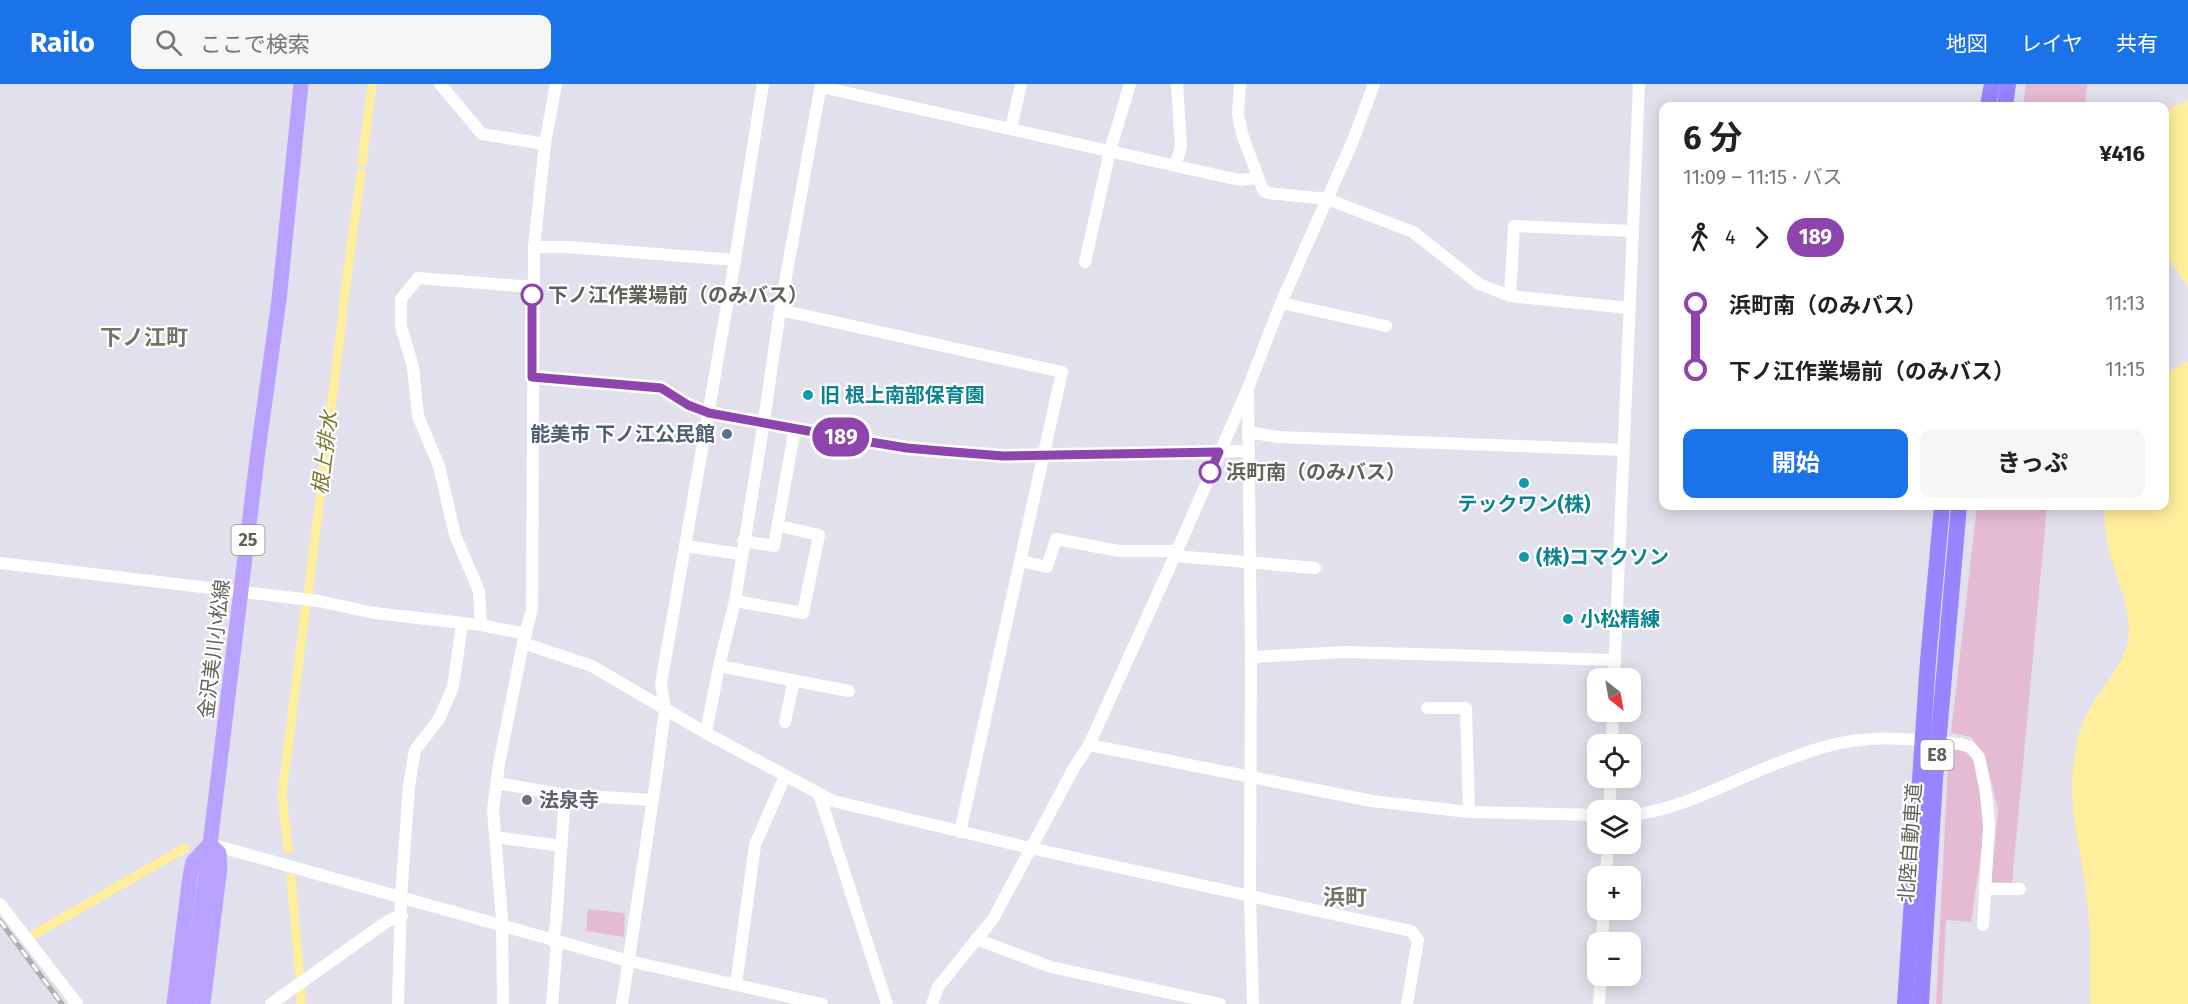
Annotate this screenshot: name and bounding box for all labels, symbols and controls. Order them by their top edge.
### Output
search box [131,15,551,69]
text: Railo [30,26,95,59]
icon: search [152,26,185,59]
text: ここで検索 [200,31,310,58]
text: 地図 [1946,31,1988,57]
text: レイヤ [2021,31,2083,57]
text: 共有 [2116,31,2158,57]
text: 6 分 [1683,118,1742,158]
text: ¥416 [2099,140,2145,167]
text: 11:09 – 11:15 · バス [1683,165,1842,189]
icon: walk [1683,221,1716,254]
icon: forward [1745,221,1778,254]
text: 189 [1799,224,1832,250]
text: 4 [1725,225,1736,249]
place label: 下ノ江作業場前（のみバス） [548,283,808,307]
marker: 下ノ江作業場前（のみバス） [521,284,543,306]
text: 11:13 [2105,291,2145,315]
text: 浜町南（のみバス） [1729,292,1927,319]
district label: 下ノ江町 [100,324,188,351]
text: 11:15 [2105,357,2145,381]
text: 下ノ江作業場前（のみバス） [1729,358,2015,385]
place label: 旧 根上南部保育園 [820,383,985,407]
marker: 旧 根上南部保育園 [801,388,815,402]
water label: 根上排水 [307,408,343,496]
line badge: 189 [806,418,876,456]
place label: 能美市 下ノ江公民館 [530,422,715,446]
text: 189 [824,424,858,450]
marker: 能美市 下ノ江公民館 [720,427,734,441]
button: 開始 [1683,429,1908,498]
button: きっぷ [1920,429,2145,498]
place label: 浜町南（のみバス） [1226,460,1406,484]
marker: 浜町南（のみバス） [1199,461,1221,483]
marker: テックワン(株) [1517,476,1531,490]
place label: テックワン(株) [1458,492,1591,516]
road number: 25 [232,525,264,555]
place label: (株)コマクソン [1536,545,1669,569]
marker: (株)コマクソン [1517,550,1531,564]
street label: 金沢美川小松線 [194,578,234,720]
place label: 小松精練 [1580,607,1660,631]
marker: 小松精練 [1561,612,1575,626]
north arrow [1587,668,1641,722]
map controls [1587,668,1641,986]
button: locate [1587,734,1641,788]
road number: E8 [1920,740,1954,770]
street label: 北陸自動車道 [1894,782,1926,904]
place label: 法泉寺 [539,788,599,812]
marker: 法泉寺 [520,793,534,807]
button: layers [1587,800,1641,854]
button: + [1587,866,1641,920]
district label: 浜町 [1323,884,1367,911]
button: − [1587,932,1641,986]

